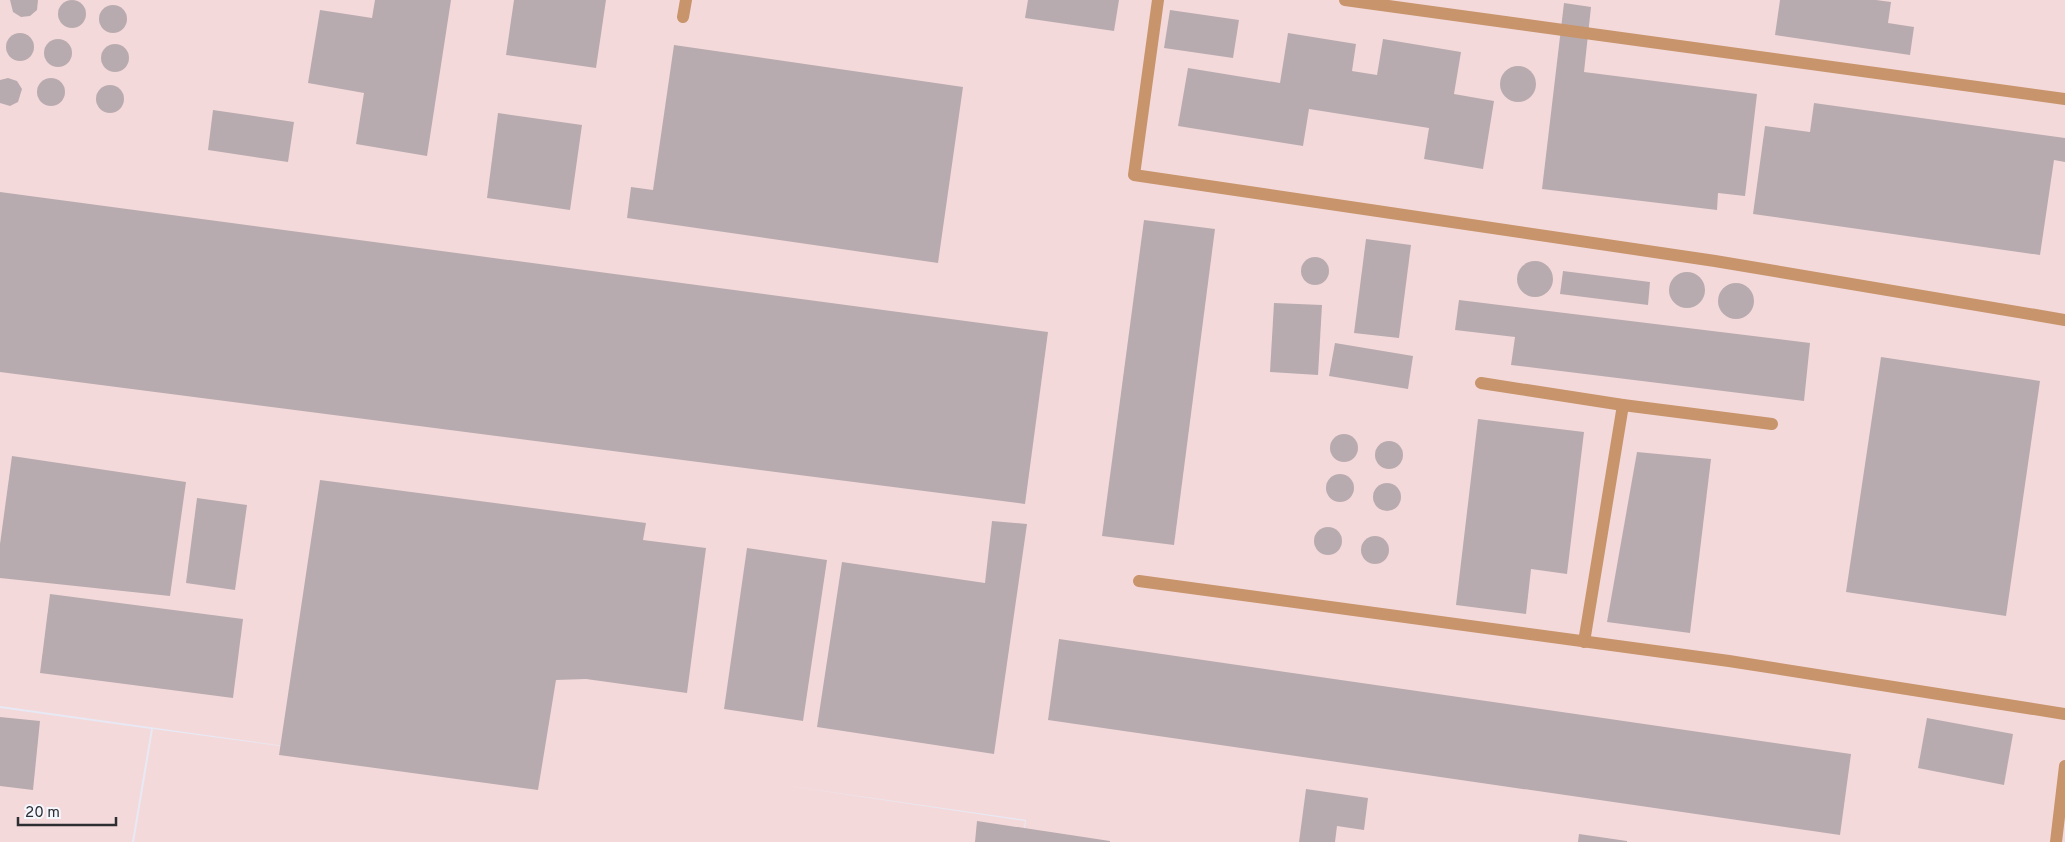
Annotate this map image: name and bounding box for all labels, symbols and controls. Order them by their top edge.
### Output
scale bar [18,794,115,826]
text: 20 m [25,804,60,823]

